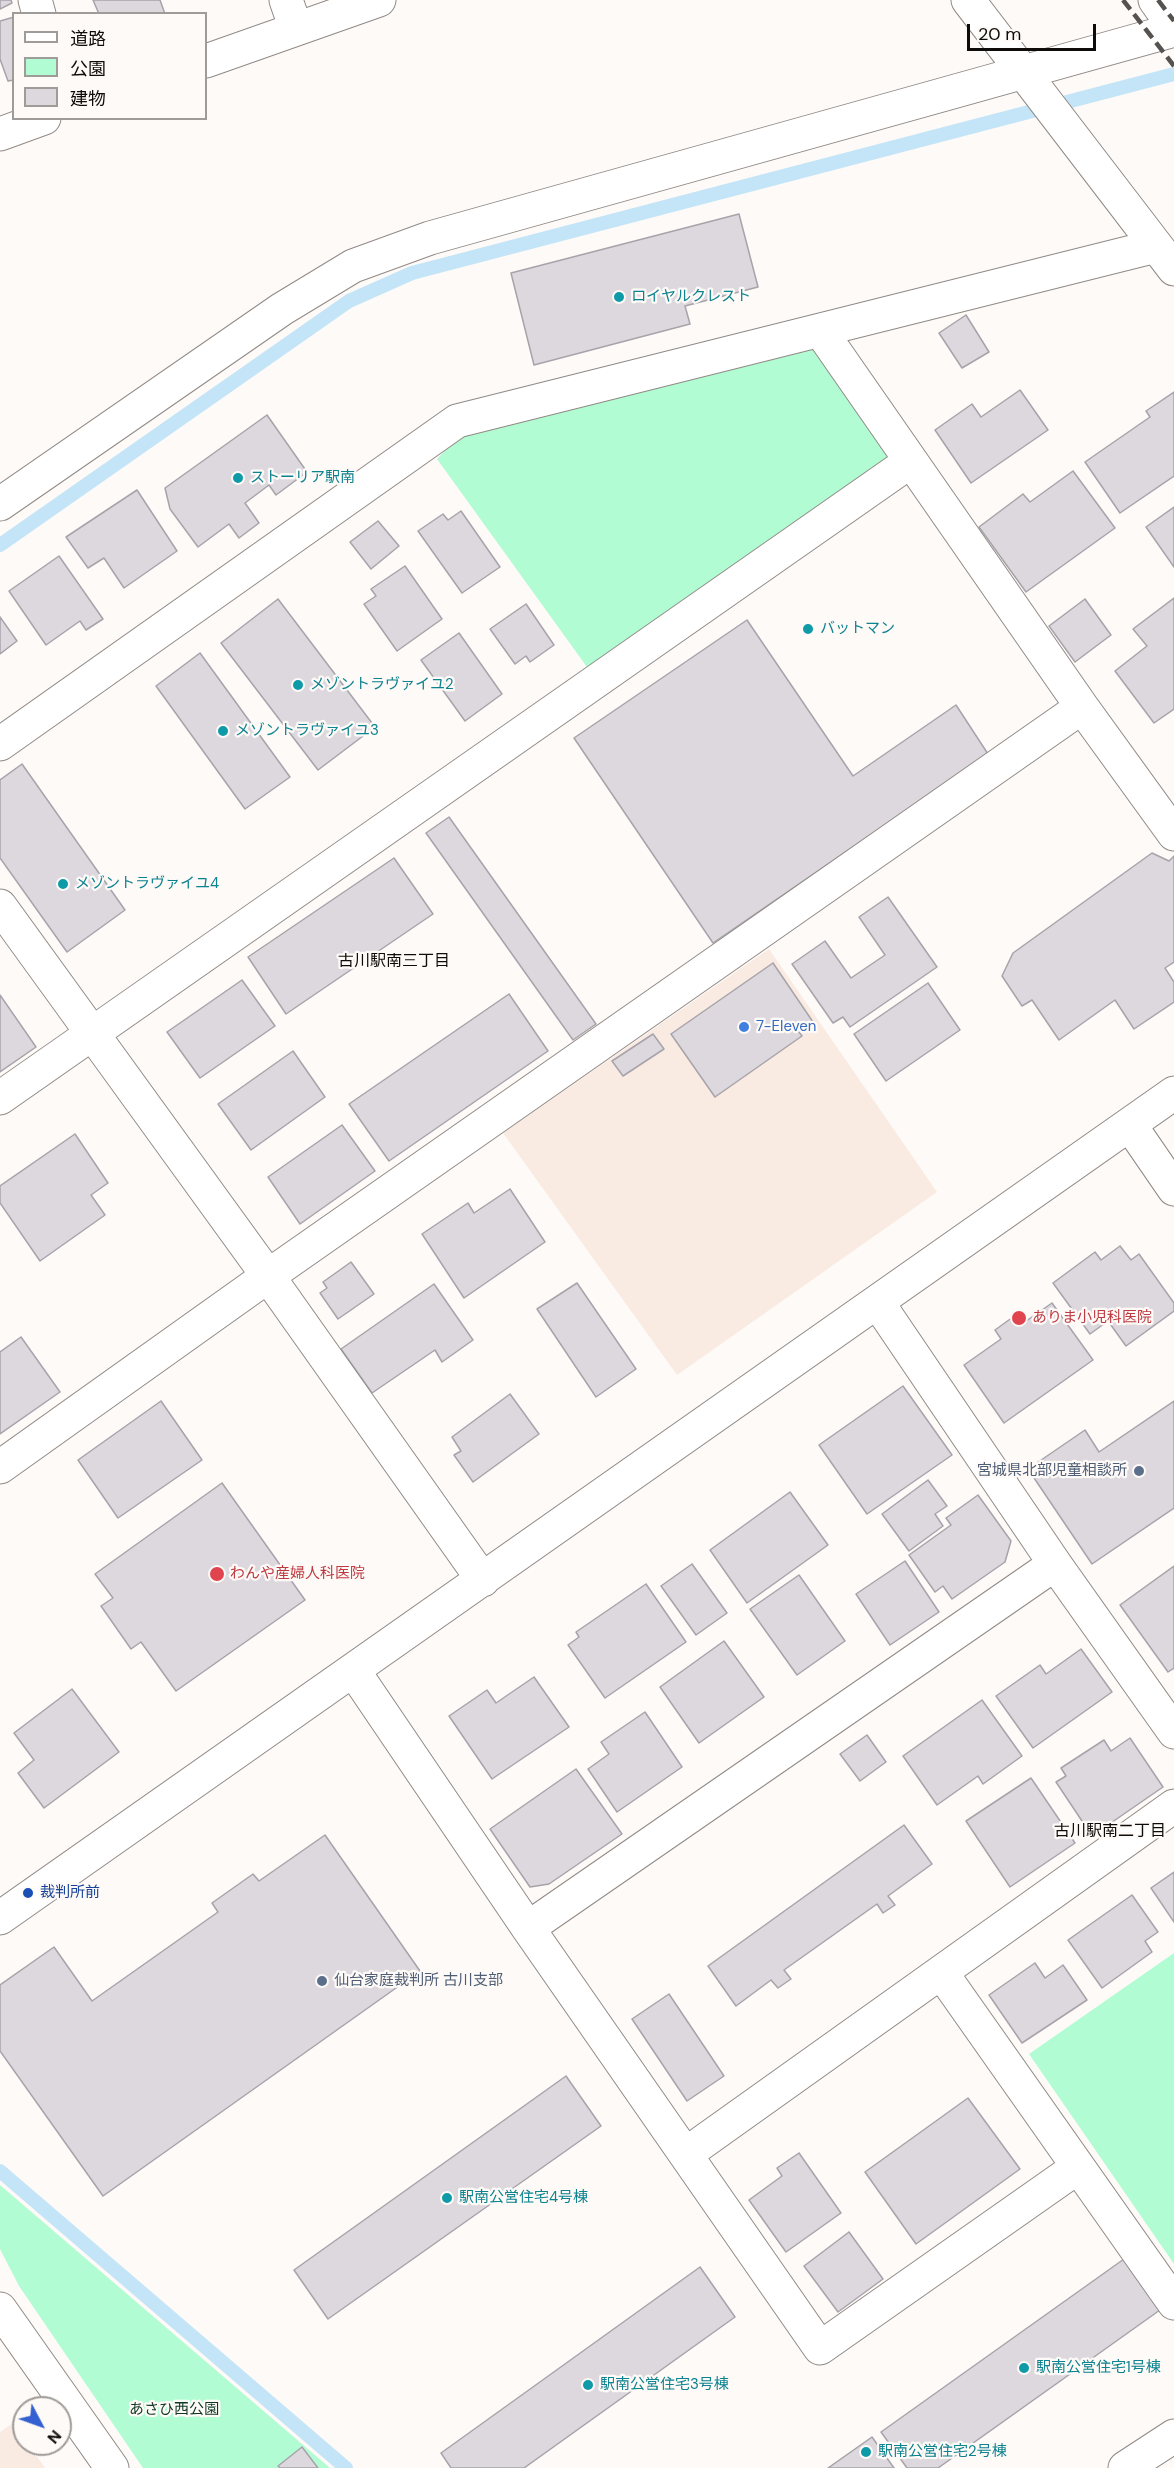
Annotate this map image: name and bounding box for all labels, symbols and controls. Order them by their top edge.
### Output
legend [12,12,207,120]
scale bar [970,12,1099,50]
text: 20 m [978,22,1021,46]
text: 道路 [70,27,106,51]
text: 公園 [70,57,106,81]
text: 建物 [70,87,106,111]
place label: ロイヤルクレスト [631,288,751,306]
marker: ロイヤルクレスト [612,290,626,304]
place label: ストーリア駅南 [250,469,355,487]
marker: ストーリア駅南 [231,471,245,485]
place label: バットマン [820,620,895,638]
marker: バットマン [801,622,815,636]
place label: メゾントラヴァイユ2 [310,676,454,694]
marker: メゾントラヴァイユ2 [291,678,305,692]
place label: メゾントラヴァイユ3 [235,722,379,740]
marker: メゾントラヴァイユ3 [216,724,230,738]
place label: メゾントラヴァイユ4 [75,875,219,893]
marker: メゾントラヴァイユ4 [56,877,70,891]
district label: 古川駅南三丁目 [338,952,450,972]
place label: 7-Eleven [756,1018,816,1036]
marker: 7-Eleven [737,1020,751,1034]
marker: ありま小児科医院 [1010,1309,1028,1327]
place label: ありま小児科医院 [1032,1309,1152,1327]
place label: 宮城県北部児童相談所 [977,1462,1127,1480]
marker: 宮城県北部児童相談所 [1132,1464,1146,1478]
marker: わんや産婦人科医院 [208,1565,226,1583]
place label: わんや産婦人科医院 [230,1565,365,1583]
district label: 古川駅南二丁目 [1054,1822,1166,1842]
place label: 裁判所前 [40,1884,100,1902]
marker: 裁判所前 [21,1886,35,1900]
place label: 仙台家庭裁判所 古川支部 [334,1972,503,1990]
marker: 仙台家庭裁判所 古川支部 [315,1974,329,1988]
place label: 駅南公営住宅4号棟 [459,2189,588,2207]
marker: 駅南公営住宅4号棟 [440,2191,454,2205]
place label: 駅南公営住宅1号棟 [1036,2359,1161,2377]
marker: 駅南公営住宅1号棟 [1017,2361,1031,2375]
place label: 駅南公営住宅3号棟 [600,2376,729,2394]
marker: 駅南公営住宅3号棟 [581,2378,595,2392]
north arrow [12,2396,72,2456]
park label: あさひ西公園 [129,2401,219,2419]
text: N [43,2426,66,2448]
place label: 駅南公営住宅2号棟 [878,2443,1007,2461]
marker: 駅南公営住宅2号棟 [859,2445,873,2459]

